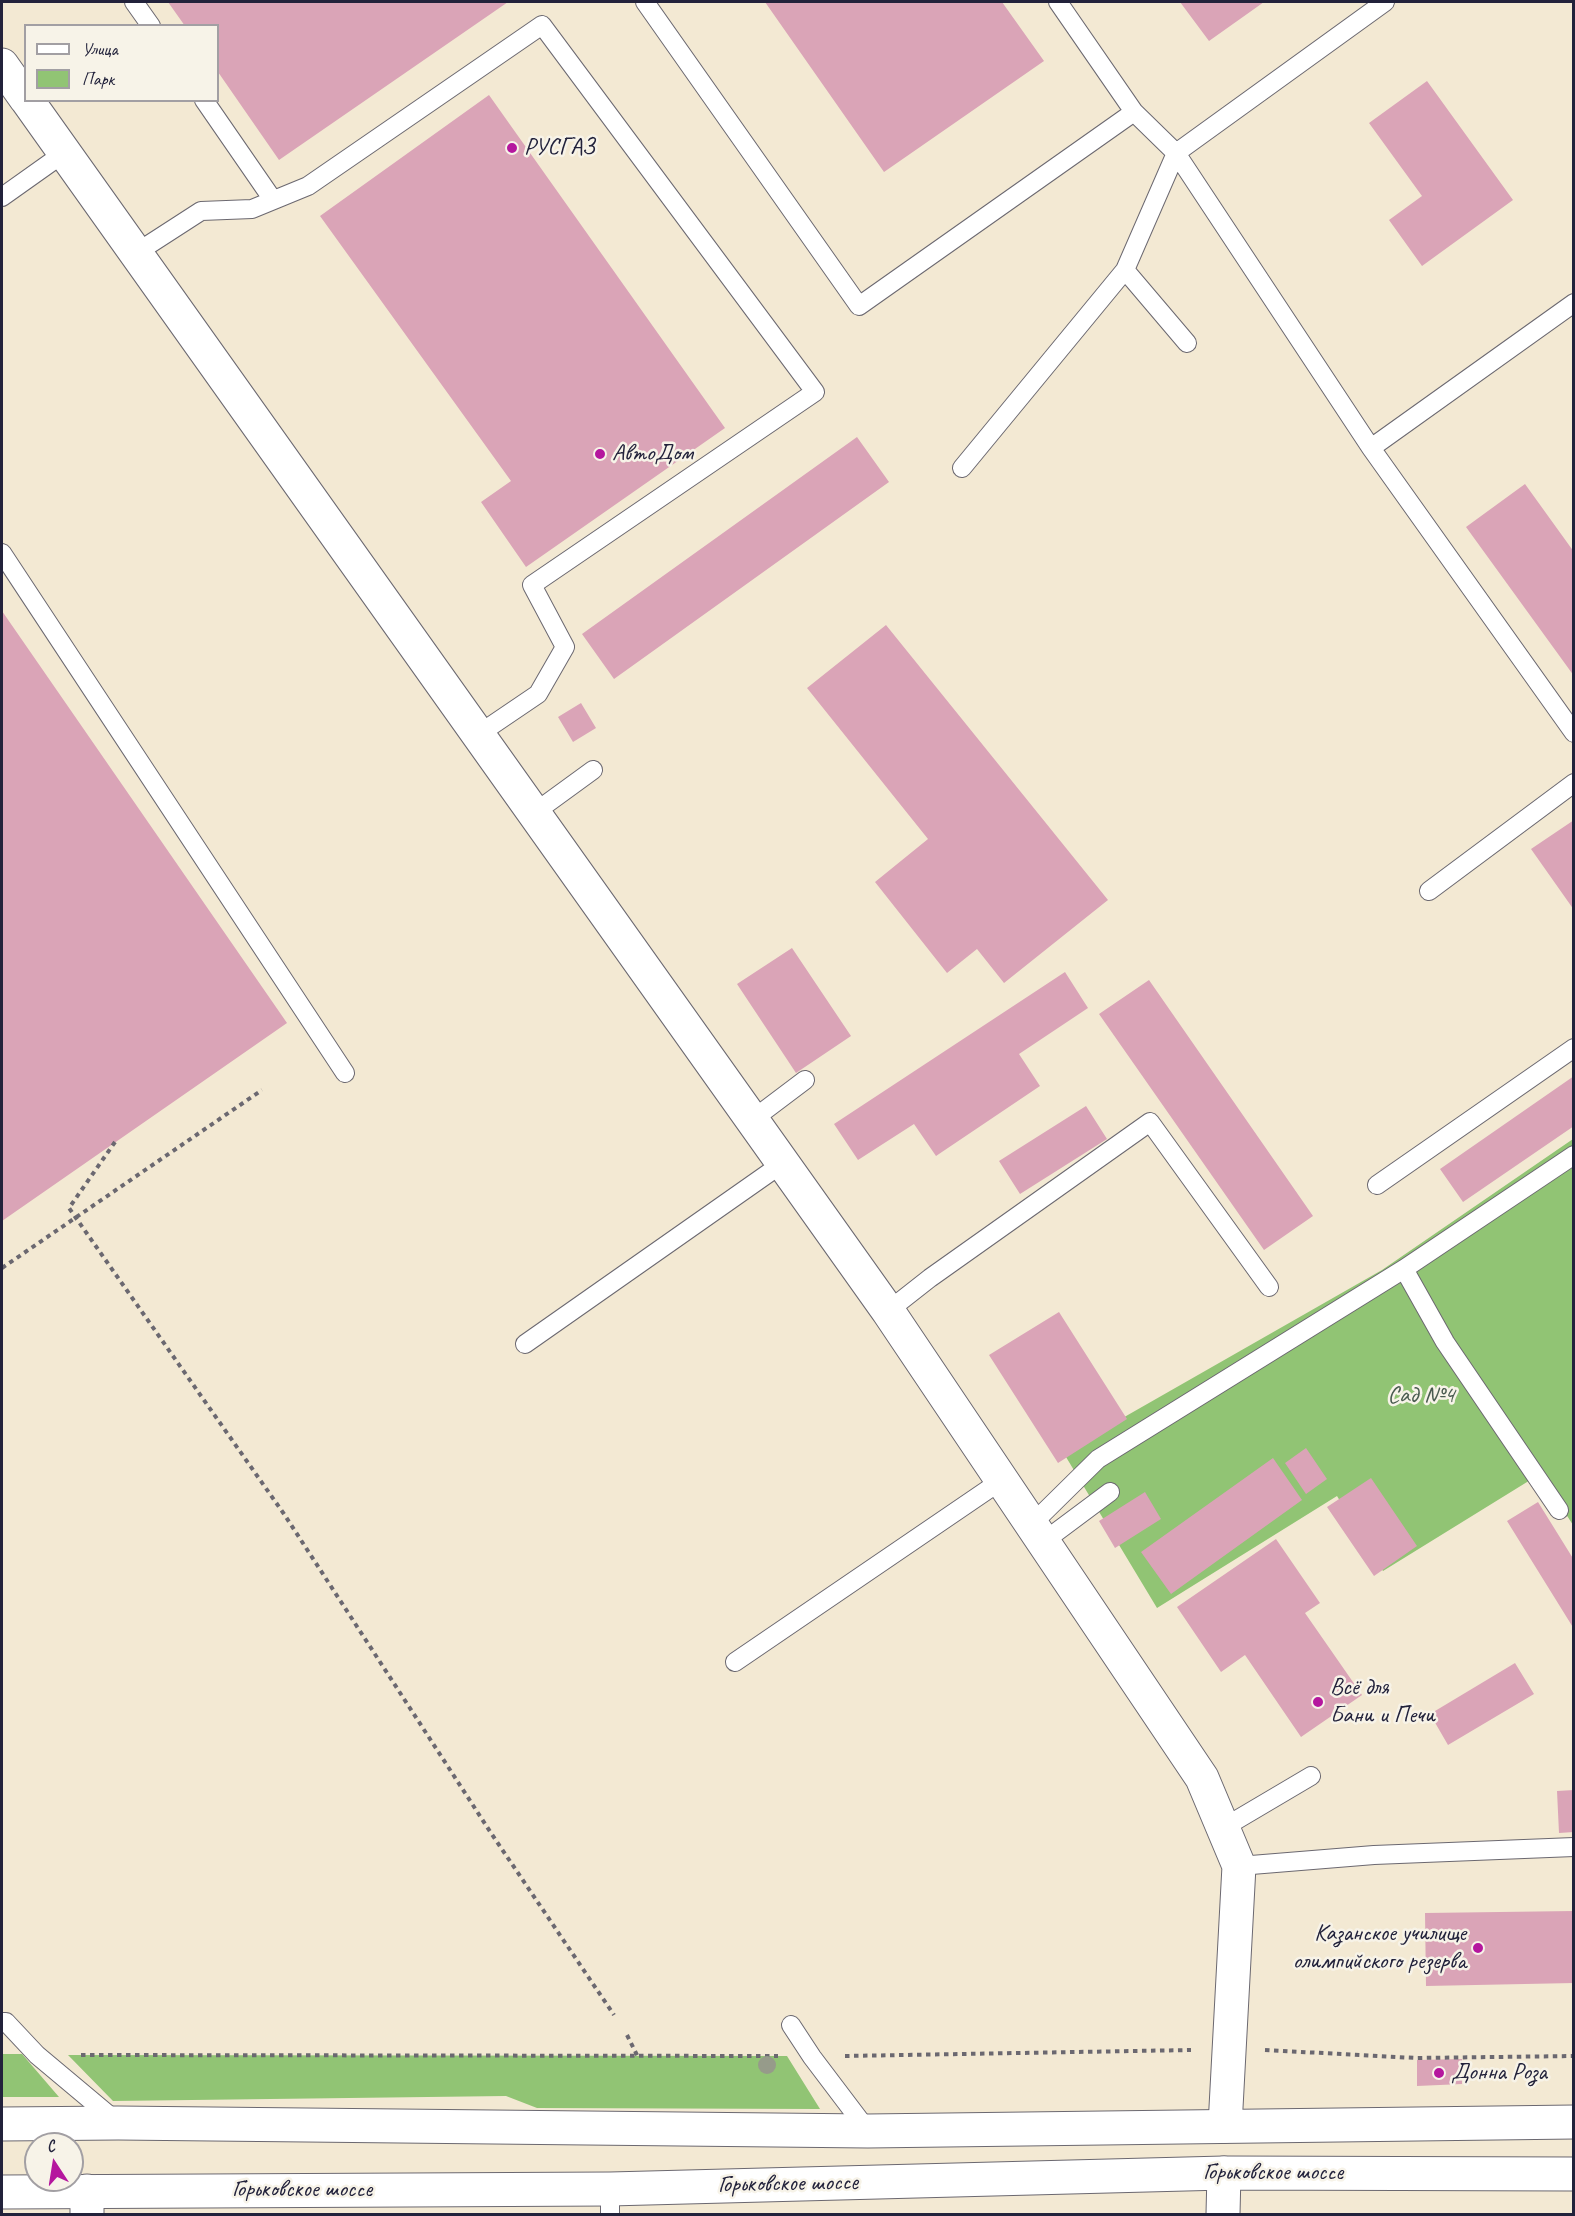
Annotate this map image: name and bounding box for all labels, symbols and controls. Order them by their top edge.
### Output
legend [24,24,219,102]
text: Улица [82,38,118,60]
text: Парк [82,68,114,90]
place label: РУСГАЗ [524,134,595,162]
marker: РУСГАЗ [505,141,519,155]
place label: АвтоДом [612,440,693,468]
marker: АвтоДом [593,447,607,461]
park label: Сад №4 [1388,1382,1454,1410]
place label: Всё для Бани и Печи [1330,1674,1435,1730]
marker: Всё для Бани и Печи [1311,1695,1325,1709]
place label: Казанское училище олимпийского резерва [1293,1920,1466,1976]
marker: Казанское училище олимпийского резерва [1471,1941,1485,1955]
place label: Донна Роза [1451,2059,1547,2087]
marker: Донна Роза [1432,2066,1446,2080]
north arrow [24,2132,84,2192]
text: С [45,2136,57,2157]
street label: Горьковское шоссе [1203,2159,1343,2187]
street label: Горьковское шоссе [718,2168,858,2200]
street label: Горьковское шоссе [232,2176,372,2204]

